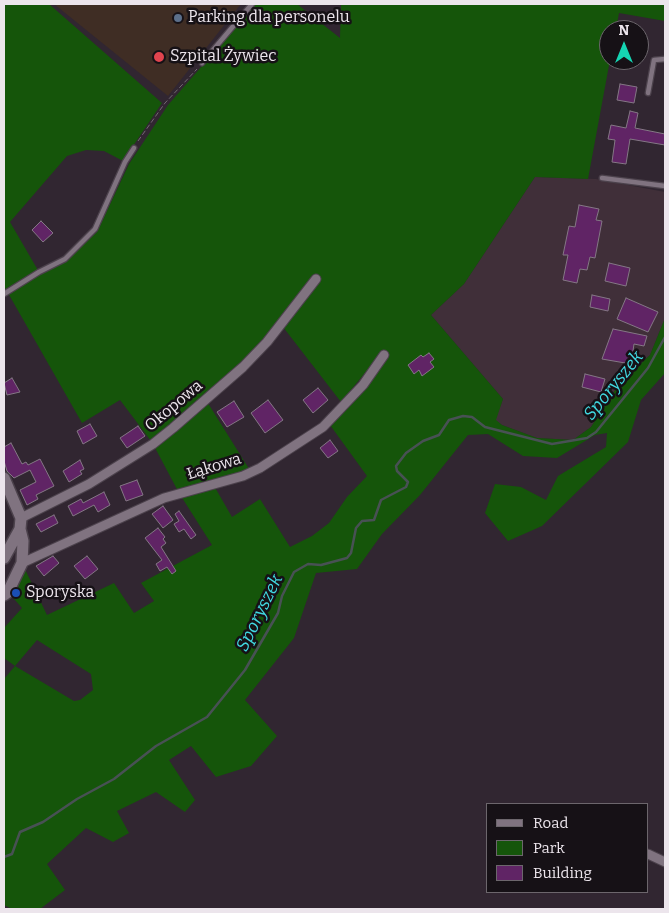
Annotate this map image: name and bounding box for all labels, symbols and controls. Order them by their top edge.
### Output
place label: Parking dla personelu [188,8,350,28]
marker: Parking dla personelu [172,12,184,24]
north arrow [599,20,649,70]
text: N [619,22,629,39]
place label: Szpital Żywiec [170,47,276,67]
marker: Szpital Żywiec [152,50,166,64]
water label: Sporyszek [580,347,648,425]
street label: Okopowa [141,376,207,436]
street label: Łąkowa [184,450,244,484]
water label: Sporyszek [232,571,288,655]
place label: Sporyska [26,583,94,603]
marker: Sporyska [10,587,22,599]
legend [487,803,649,893]
text: Road [533,814,568,832]
text: Park [533,839,565,857]
text: Building [533,864,592,882]

